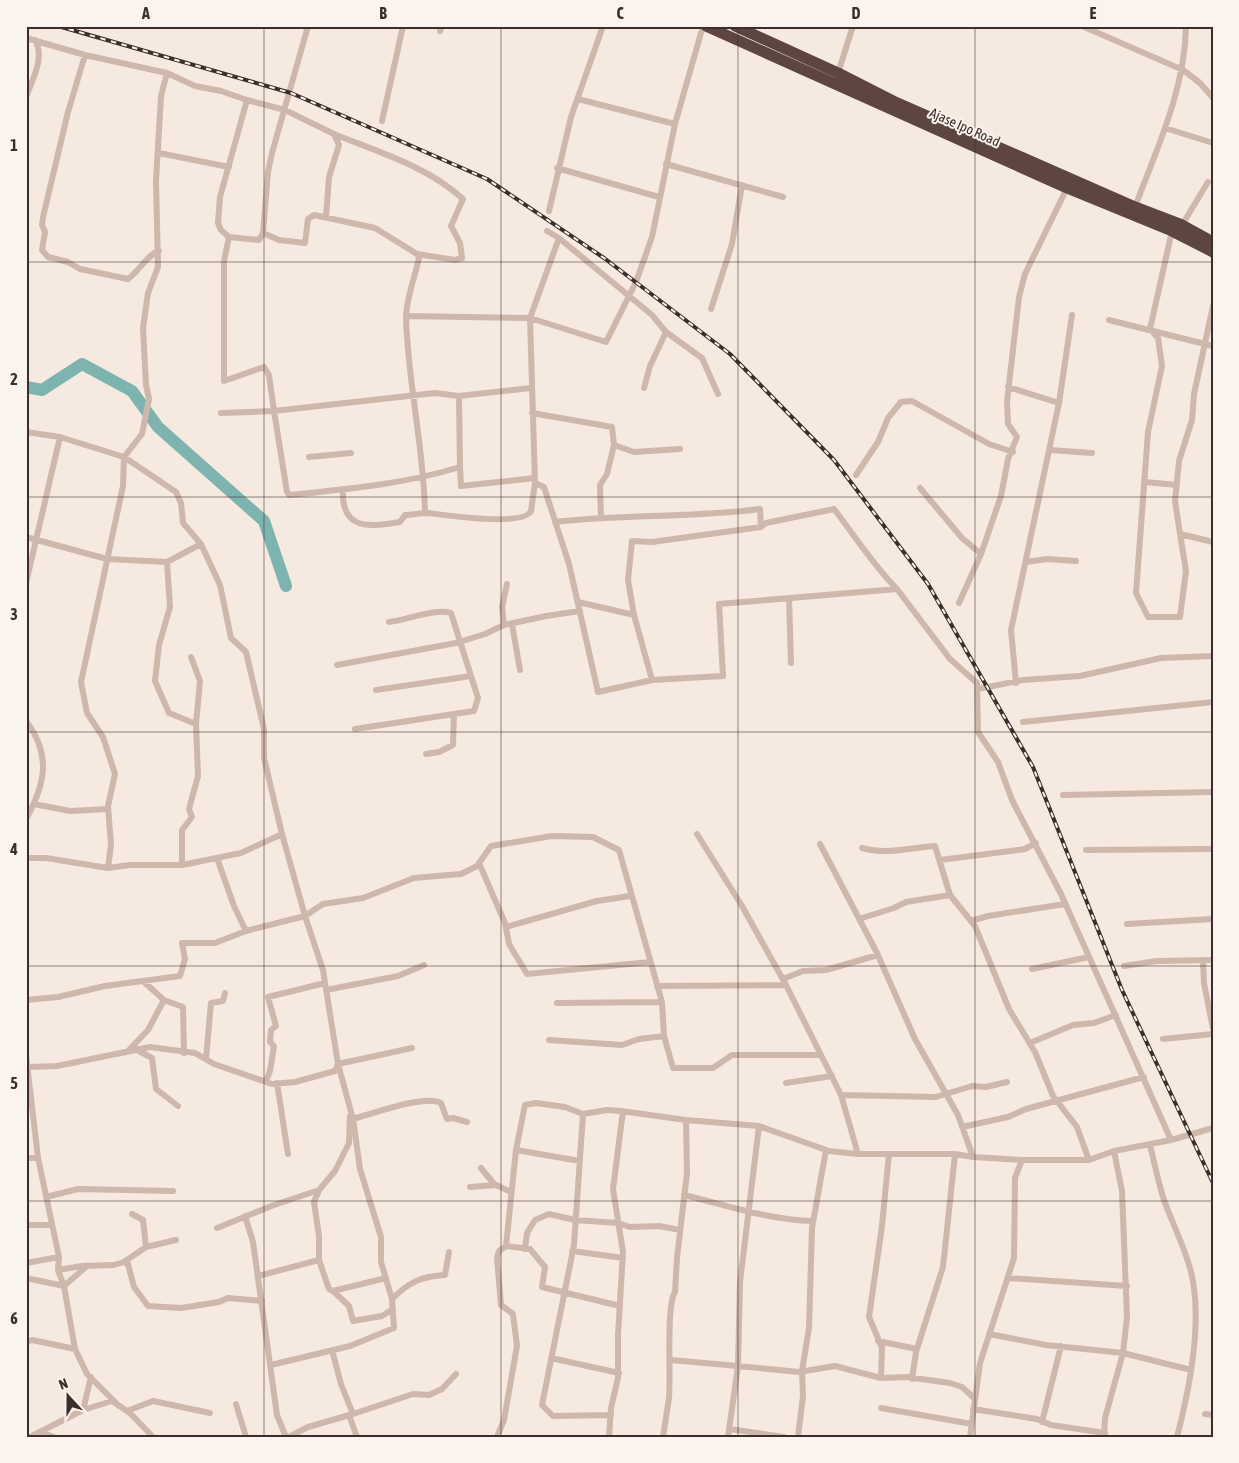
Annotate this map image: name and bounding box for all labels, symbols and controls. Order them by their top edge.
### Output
text: A [141,4,150,22]
text: B [379,4,387,22]
text: C [616,4,624,22]
text: D [852,4,861,22]
text: E [1090,4,1097,22]
street label: Ajase Ipo Road [927,104,1003,150]
text: 1 [10,136,18,154]
text: 2 [10,370,18,388]
text: 3 [10,605,18,623]
text: 4 [9,840,18,858]
text: 5 [10,1074,18,1092]
text: 6 [10,1309,18,1327]
north arrow [42,1370,92,1420]
text: N [57,1375,70,1393]

